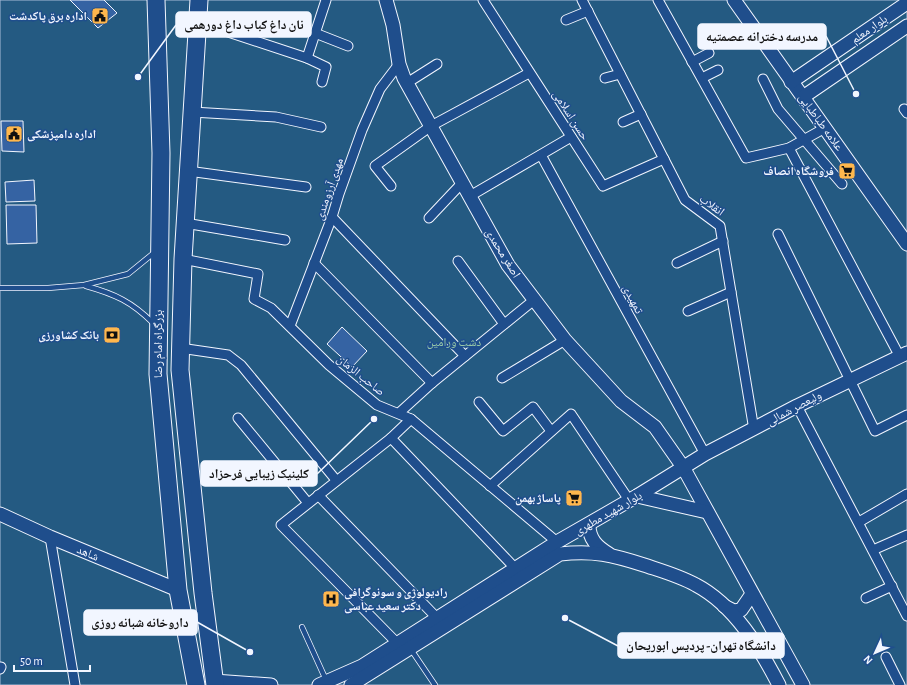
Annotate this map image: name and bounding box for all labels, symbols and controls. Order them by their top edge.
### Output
public building icon: اداره برق پاکدشت [90,6,110,26]
place label: اداره برق پاکدشت [9,10,87,24]
callout: نان داغ کباب داغ دورهمی [176,12,311,37]
street label: بلوار معلم [849,12,890,47]
text: نان داغ کباب داغ دورهمی [184,19,304,34]
callout: مدرسه دخترانه عصمتیه [698,24,826,49]
text: مدرسه دخترانه عصمتیه [706,31,818,44]
street label: حسن اسلامی [550,88,592,143]
street label: علامه طباطبایی [795,91,846,154]
public building icon: اداره دامپزشکی [4,124,24,144]
place label: اداره دامپزشکی [27,128,96,142]
street label: مهدی آرزومندی [312,156,346,222]
supermarket icon: فروشگاه انصاف [837,161,857,181]
place label: فروشگاه انصاف [763,165,834,178]
street label: انقلاب [697,192,727,219]
street label: اصغر محمدی [482,226,523,280]
street label: تمهیدی [619,282,646,317]
street label: بزرگراه امام رضا [152,310,166,378]
bank icon: بانک کشاورزی [102,325,122,345]
place label: بانک کشاورزی [38,329,99,343]
park label: دشت ورامین [427,336,481,349]
street label: صاحب الزمان [334,352,387,399]
street label: ولیعصر شمالی [765,389,824,429]
callout: کلینیک زیبایی فرحزاد [201,461,317,486]
text: کلینیک زیبایی فرحزاد [209,468,309,482]
supermarket icon: پاساژ بهمن [564,488,584,508]
street label: بلوار شهید مطهری [572,489,644,538]
place label: پاساژ بهمن [515,492,561,506]
street label: شاهد [75,543,101,563]
place label: رادیولوژی و سونوگرافی دکتر سعید عباسی [344,586,448,614]
hospital icon: رادیولوژی و سونوگرافی دکتر سعید عباسی [321,589,341,609]
callout: داروخانه شبانه روزی [84,610,197,635]
text: داروخانه شبانه روزی [91,617,189,630]
callout: دانشگاه تهران- پردیس ابوریحان [618,633,784,658]
north arrow [855,633,895,673]
text: دانشگاه تهران- پردیس ابوریحان [626,639,776,654]
scale bar [14,647,90,673]
text: N [862,653,875,666]
text: 50 m [20,655,43,667]

